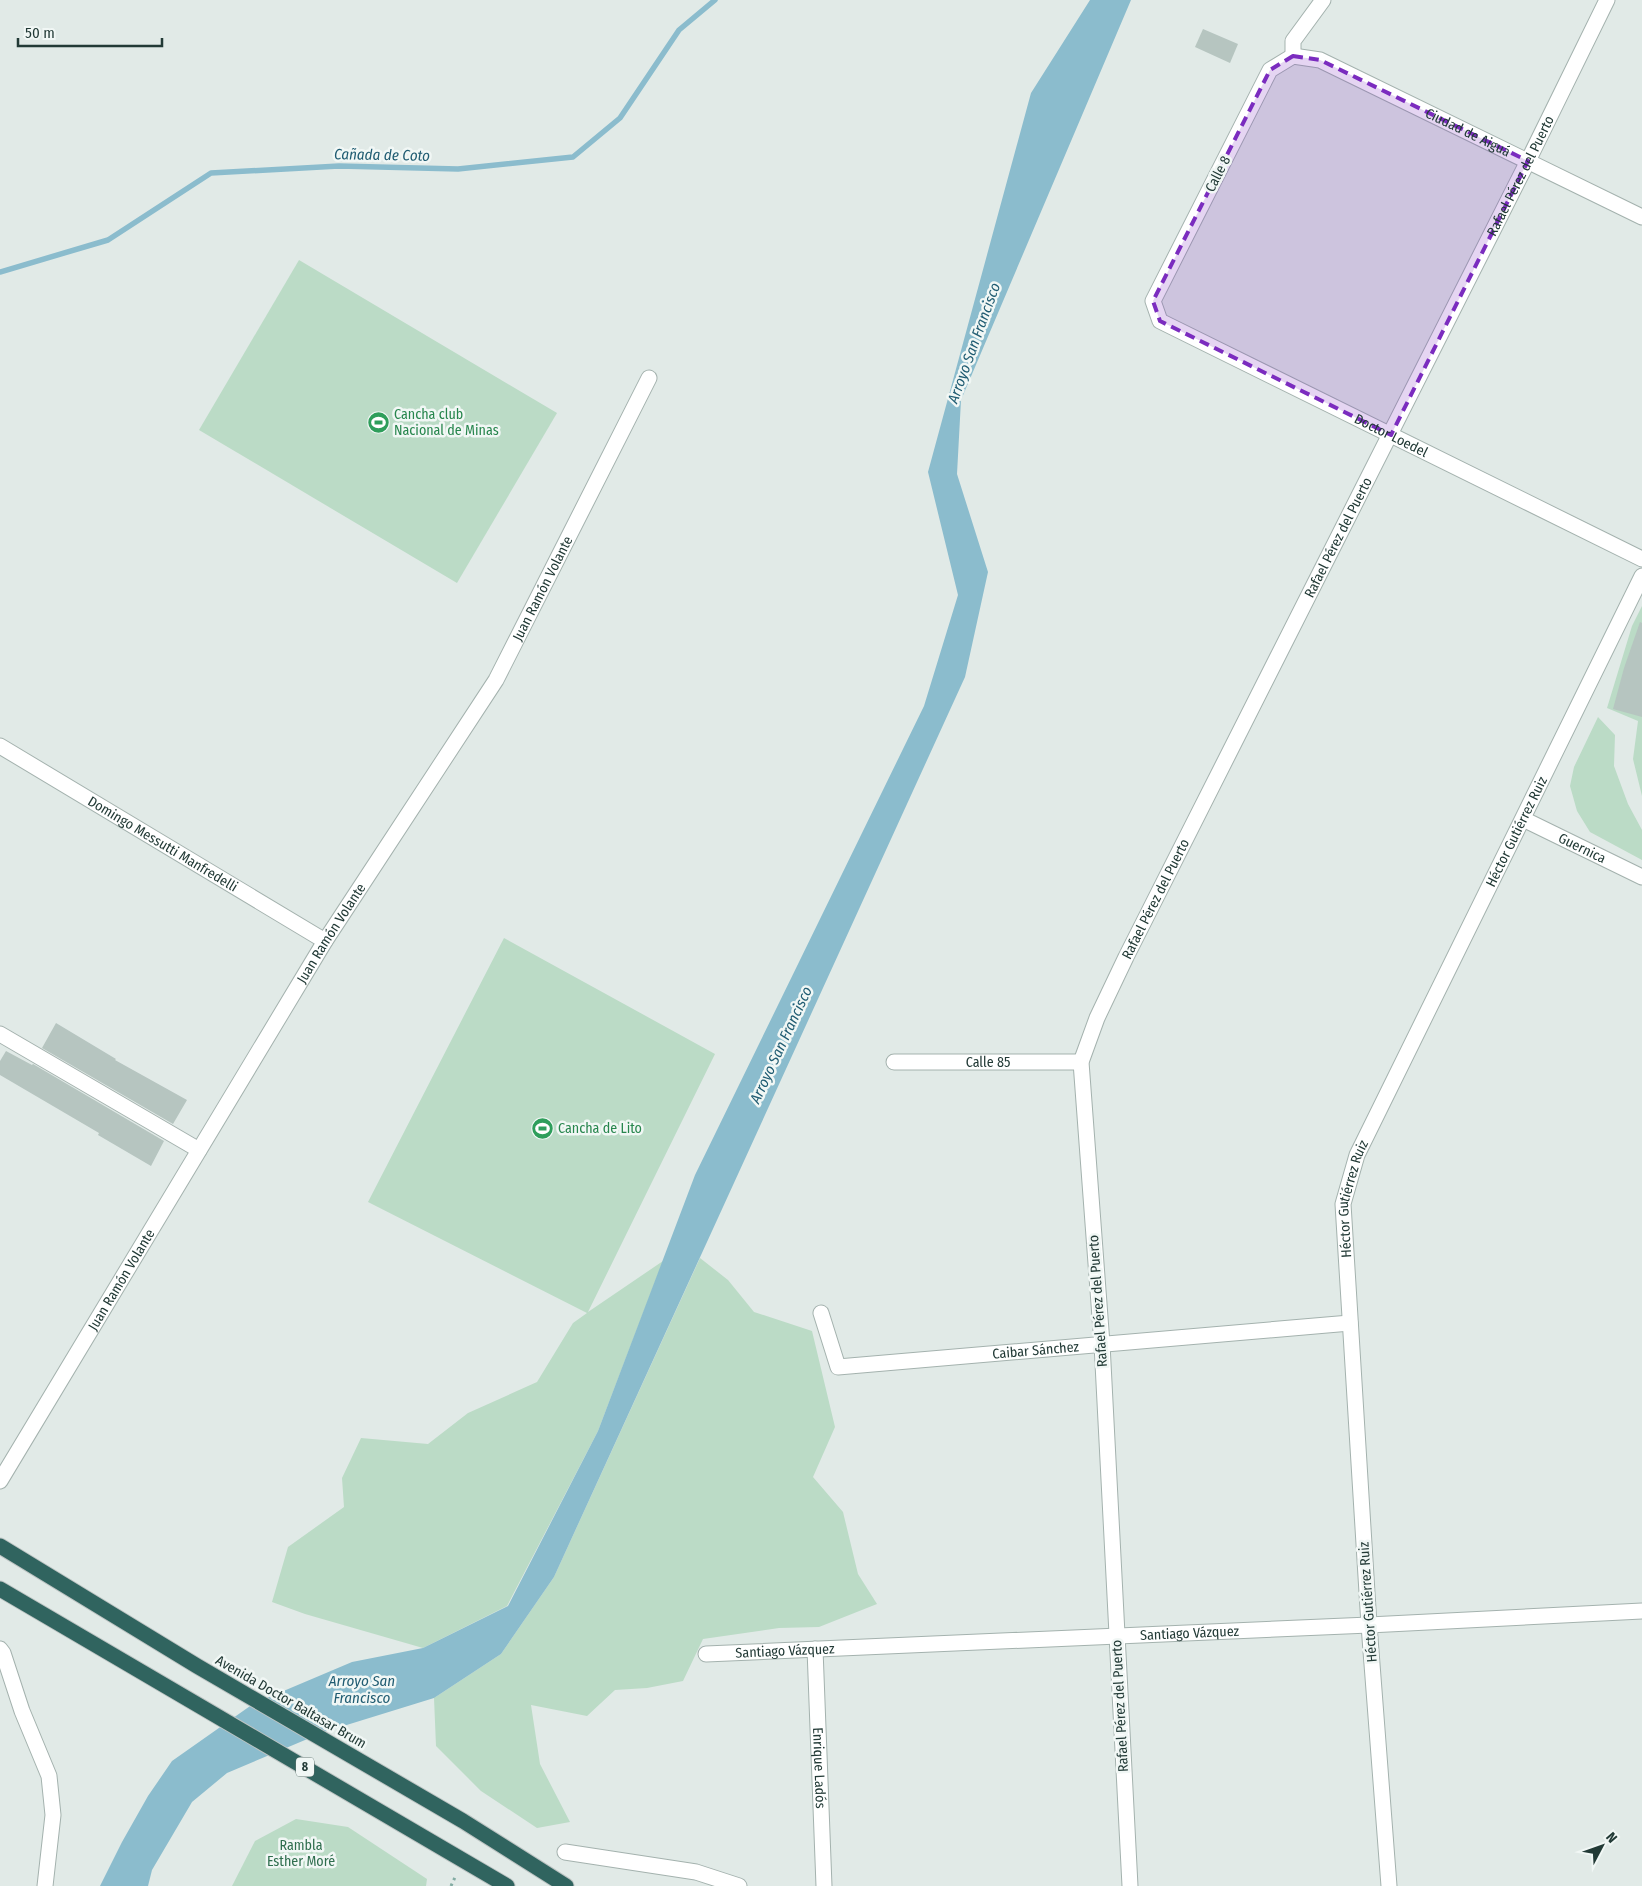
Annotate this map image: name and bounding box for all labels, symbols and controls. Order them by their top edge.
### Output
scale bar [18,15,161,47]
text: 50 m [25,24,55,42]
street label: Ciudad de Aiguá [1423,104,1513,160]
street label: Rafael Pérez del Puerto [1483,113,1557,239]
water label: Cañada de Coto [334,145,430,165]
street label: Calle 8 [1202,153,1234,195]
water label: Arroyo San Francisco [944,280,1004,407]
place label: Cancha club Nacional de Minas [394,406,499,439]
sports icon: Cancha club Nacional de Minas [366,410,390,434]
street label: Doctor Loedel [1352,410,1431,461]
street label: Rafael Pérez del Puerto [1300,474,1375,600]
street label: Juan Ramón Volante [509,533,576,644]
street label: Héctor Gutiérrez Ruiz [1482,773,1551,890]
street label: Domingo Messutti Manfredelli [85,792,241,895]
street label: Guernica [1556,829,1609,867]
street label: Rafael Pérez del Puerto [1118,836,1193,962]
street label: Juan Ramón Volante [293,880,369,986]
water label: Arroyo San Francisco [746,984,816,1107]
street label: Calle 85 [966,1054,1010,1071]
sports icon: Cancha de Lito [530,1116,554,1140]
place label: Cancha de Lito [558,1120,642,1137]
street label: Héctor Gutiérrez Ruiz [1334,1137,1372,1258]
street label: Juan Ramón Volante [84,1226,158,1333]
street label: Rafael Pérez del Puerto [1085,1234,1111,1368]
street label: Caibar Sánchez [992,1338,1080,1362]
street label: Héctor Gutiérrez Ruiz [1355,1541,1381,1663]
street label: Santiago Vázquez [1140,1622,1240,1644]
street label: Rafael Pérez del Puerto [1108,1639,1132,1773]
street label: Santiago Vázquez [735,1640,835,1661]
street label: Avenida Doctor Baltasar Brum [213,1652,369,1752]
water label: Arroyo San Francisco [328,1672,395,1707]
street label: Enrique Ladós [809,1727,830,1809]
road number: 8 [296,1758,314,1776]
north arrow [1577,1821,1627,1871]
text: N [1602,1829,1621,1847]
park label: Rambla Esther Moré [267,1837,335,1870]

